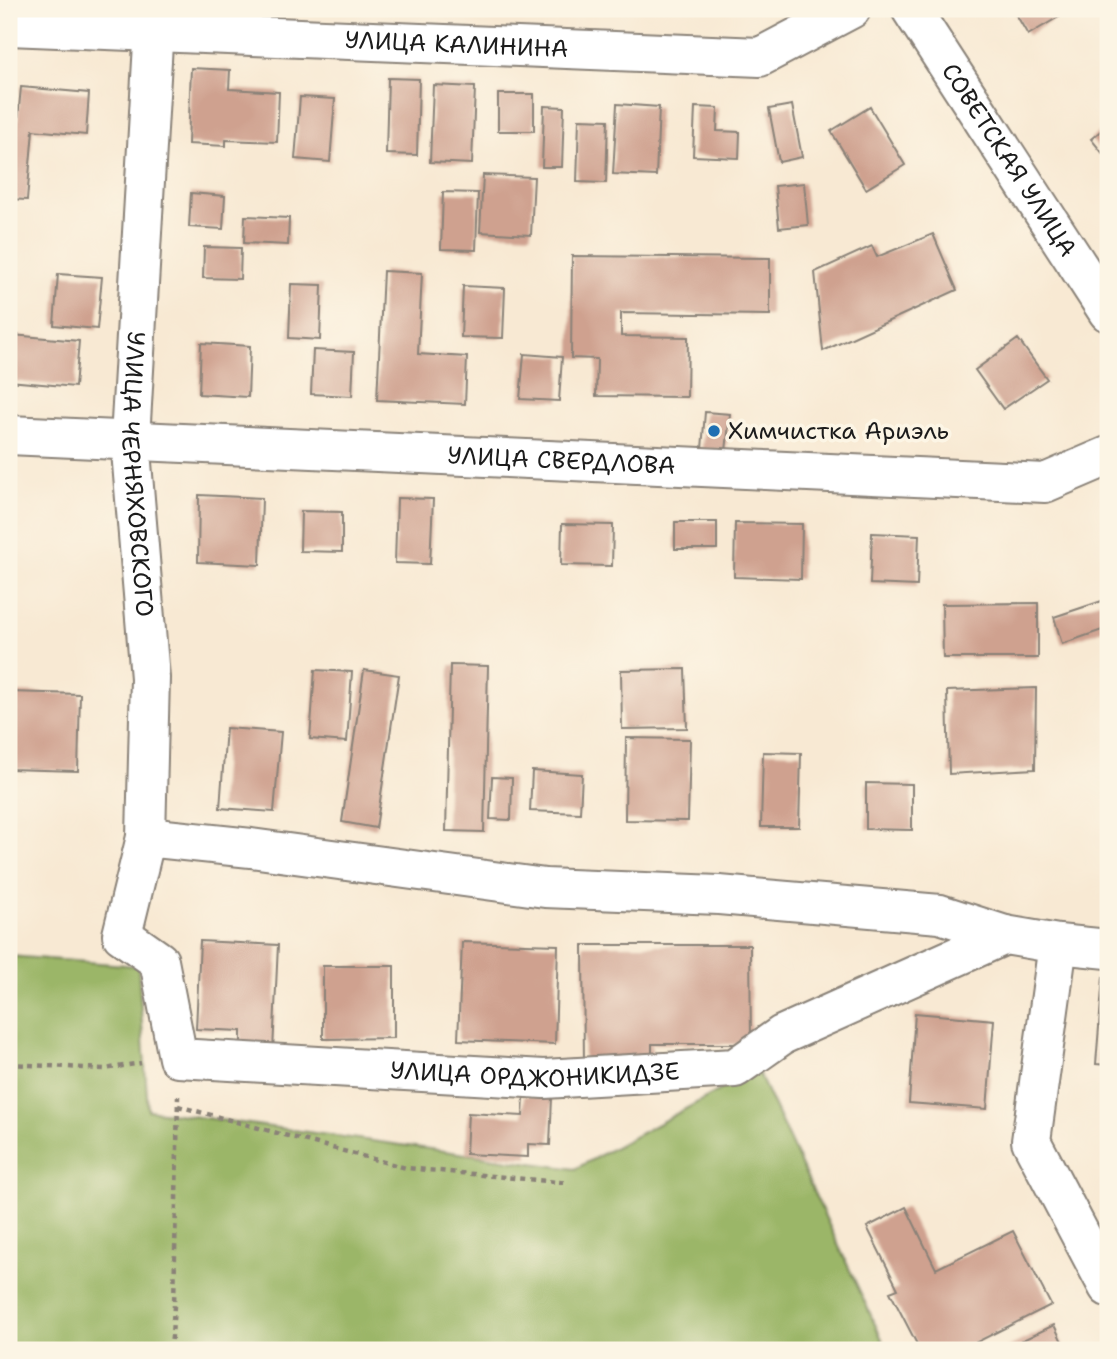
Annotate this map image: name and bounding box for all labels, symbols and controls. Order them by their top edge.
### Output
street label: УЛИЦА КАЛИНИНА [344,24,569,65]
street label: СОВЕТСКАЯ УЛИЦА [934,57,1084,263]
street label: УЛИЦА ЧЕРНЯХОВСКОГО [114,330,161,618]
place label: Химчистка Ариэль [728,415,949,447]
marker: Химчистка Ариэль [706,423,722,439]
street label: УЛИЦА СВЕРДЛОВА [447,439,676,482]
street label: УЛИЦА ОРДЖОНИКИДЗЕ [389,1054,680,1095]

